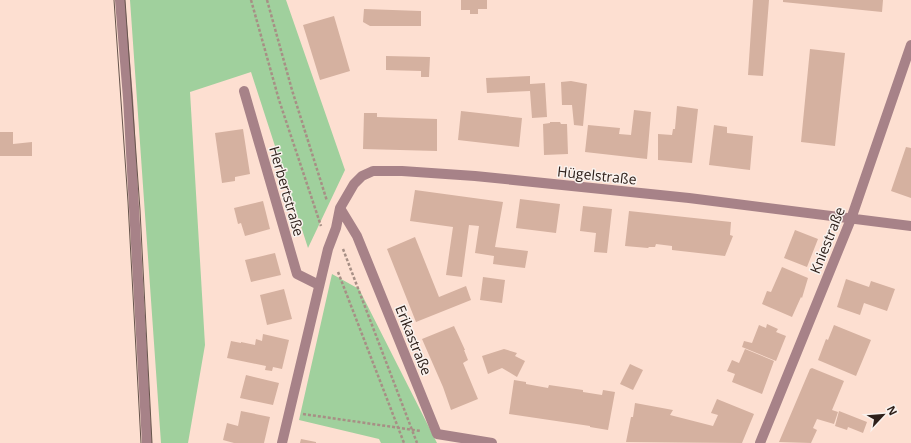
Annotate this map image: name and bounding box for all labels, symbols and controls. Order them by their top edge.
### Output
street label: Herbertstraße [265,144,309,238]
street label: Hügelstraße [556,161,638,189]
street label: Kniestraße [805,204,849,276]
street label: Erikastraße [391,302,437,378]
north arrow [863,395,903,435]
text: N [884,403,901,418]

